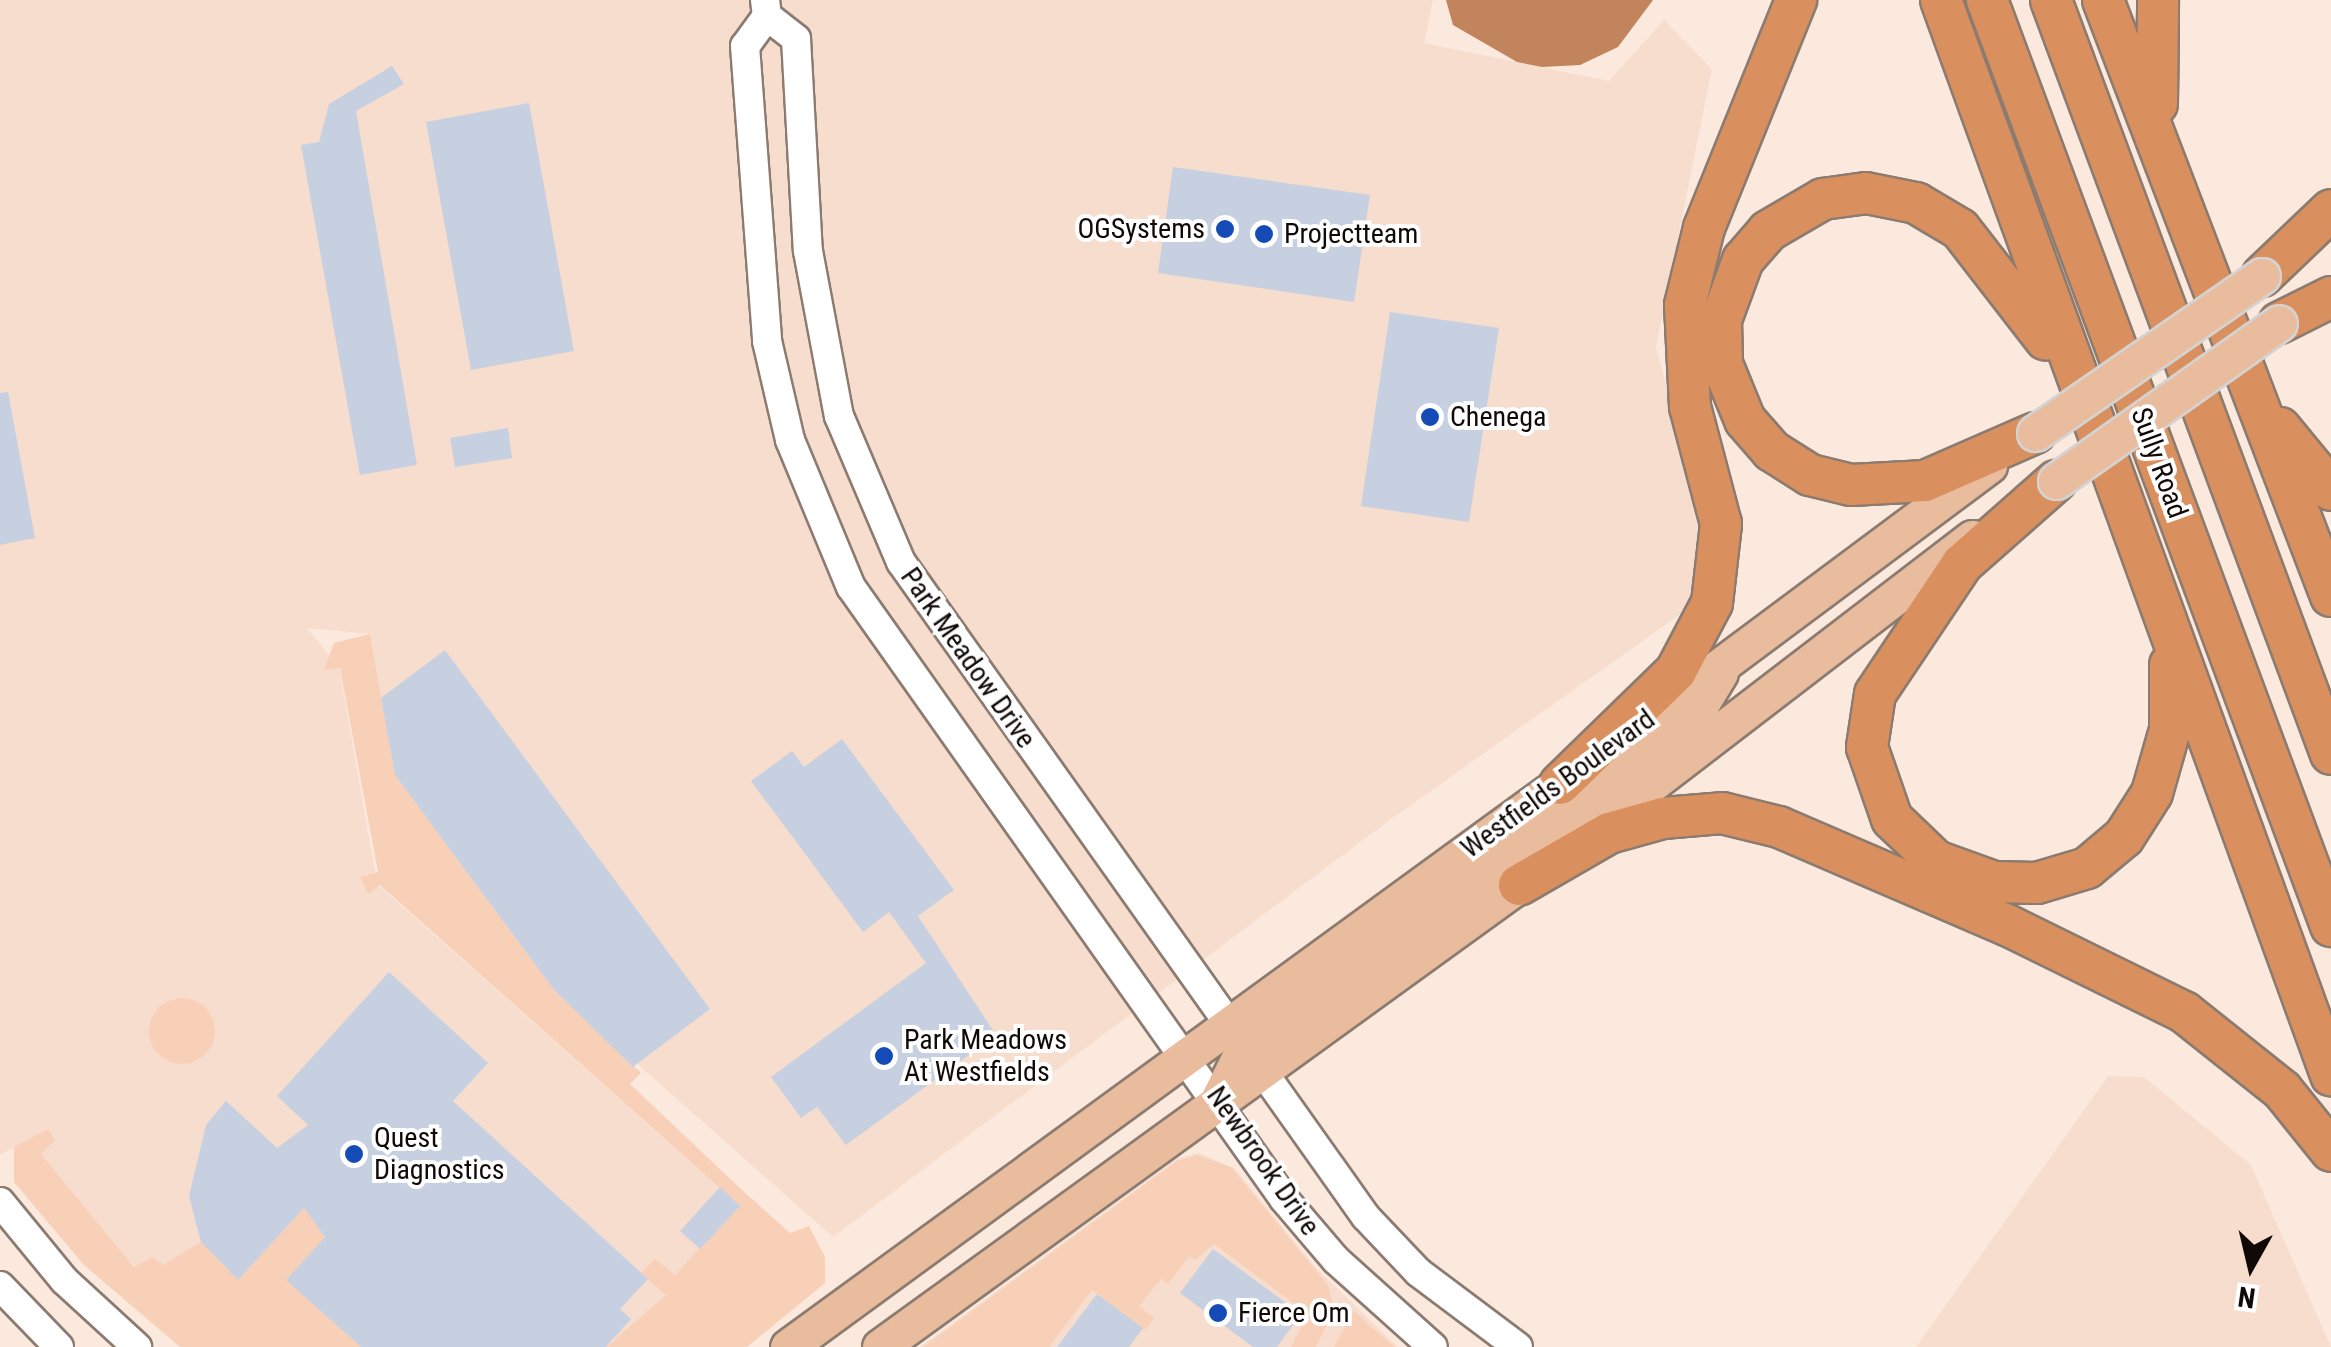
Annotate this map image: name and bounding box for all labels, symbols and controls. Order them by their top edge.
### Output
place label: OGSystems [1077,212,1205,246]
place label: Projectteam [1284,217,1418,251]
marker: OGSystems [1214,218,1236,240]
marker: Projectteam [1253,223,1275,245]
place label: Chenega [1450,400,1546,434]
street label: Sully Road [2124,403,2194,523]
marker: Chenega [1419,406,1441,428]
street label: Park Meadow Drive [893,561,1043,755]
street label: Westfields Boulevard [1455,703,1661,865]
place label: Park Meadows At Westfields [904,1023,1067,1089]
marker: Park Meadows At Westfields [873,1045,895,1067]
street label: Newbrook Drive [1199,1080,1327,1242]
place label: Quest Diagnostics [374,1121,504,1187]
marker: Quest Diagnostics [343,1143,365,1165]
north arrow [2201,1217,2301,1317]
text: N [2236,1280,2258,1315]
place label: Fierce Om [1238,1296,1350,1330]
marker: Fierce Om [1207,1302,1229,1324]

